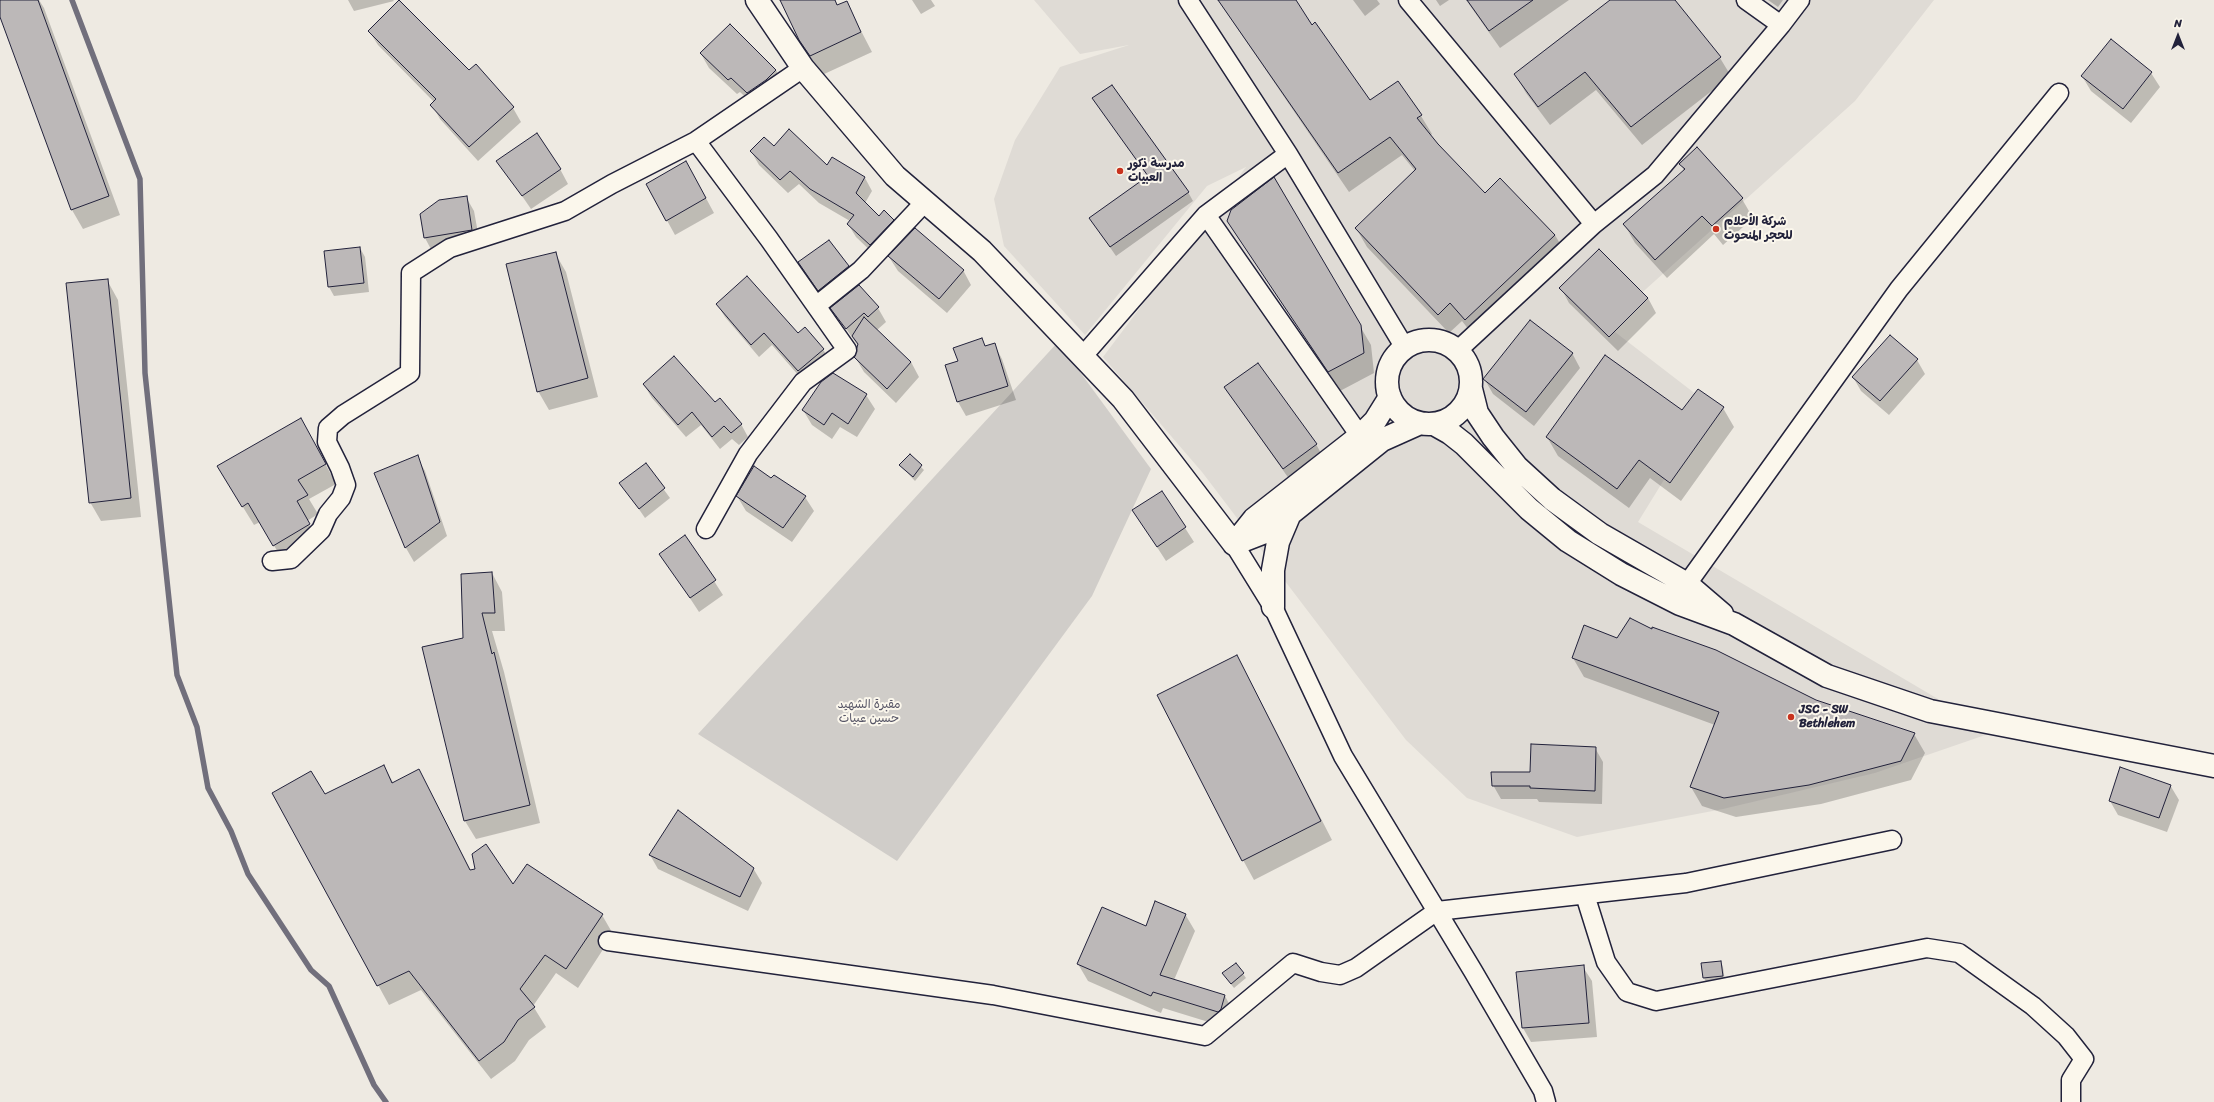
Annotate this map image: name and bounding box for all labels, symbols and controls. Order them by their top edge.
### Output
text: N [2174,14,2182,33]
north arrow [2158,16,2198,56]
place label: مدرسة ذكور العبيات [1128,157,1185,185]
marker: مدرسة ذكور العبيات [1115,166,1125,176]
place label: شركة الأحلام للحجر المنحوت [1724,215,1792,243]
marker: شركة الأحلام للحجر المنحوت [1711,224,1721,234]
park label: مقبرة الشهيد حسين عبيات [837,698,901,726]
place label: JSC - SW Bethlehem [1799,703,1855,731]
marker: JSC - SW Bethlehem [1786,712,1796,722]

